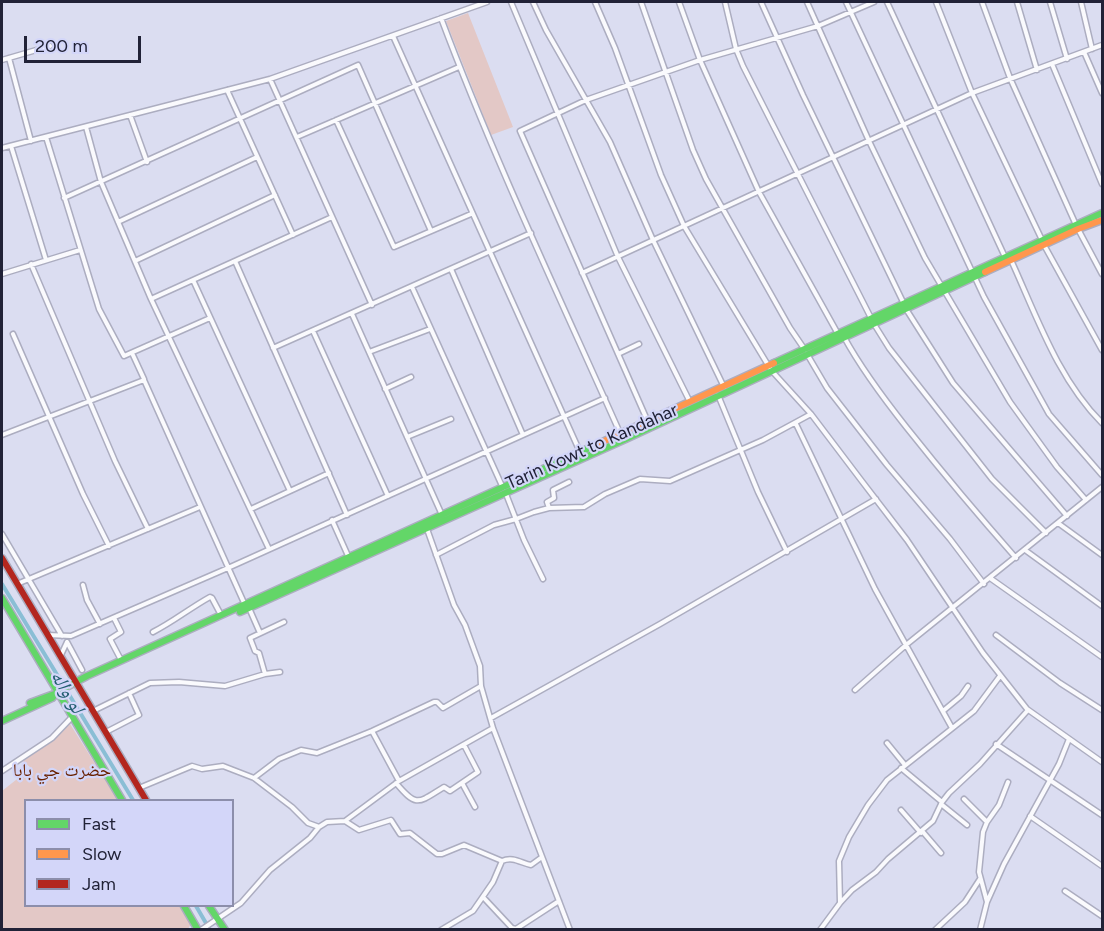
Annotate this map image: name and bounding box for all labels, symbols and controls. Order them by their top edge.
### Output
scale bar [27,24,144,62]
text: 200 m [35,35,88,57]
street label: Tarin Kowt to Kandahar [503,399,681,495]
water label: لو واله [45,666,89,718]
park label: حضرت جي بابا [13,760,111,782]
legend [24,799,234,907]
text: Fast [82,813,116,835]
text: Slow [82,843,121,865]
text: Jam [82,873,116,895]

